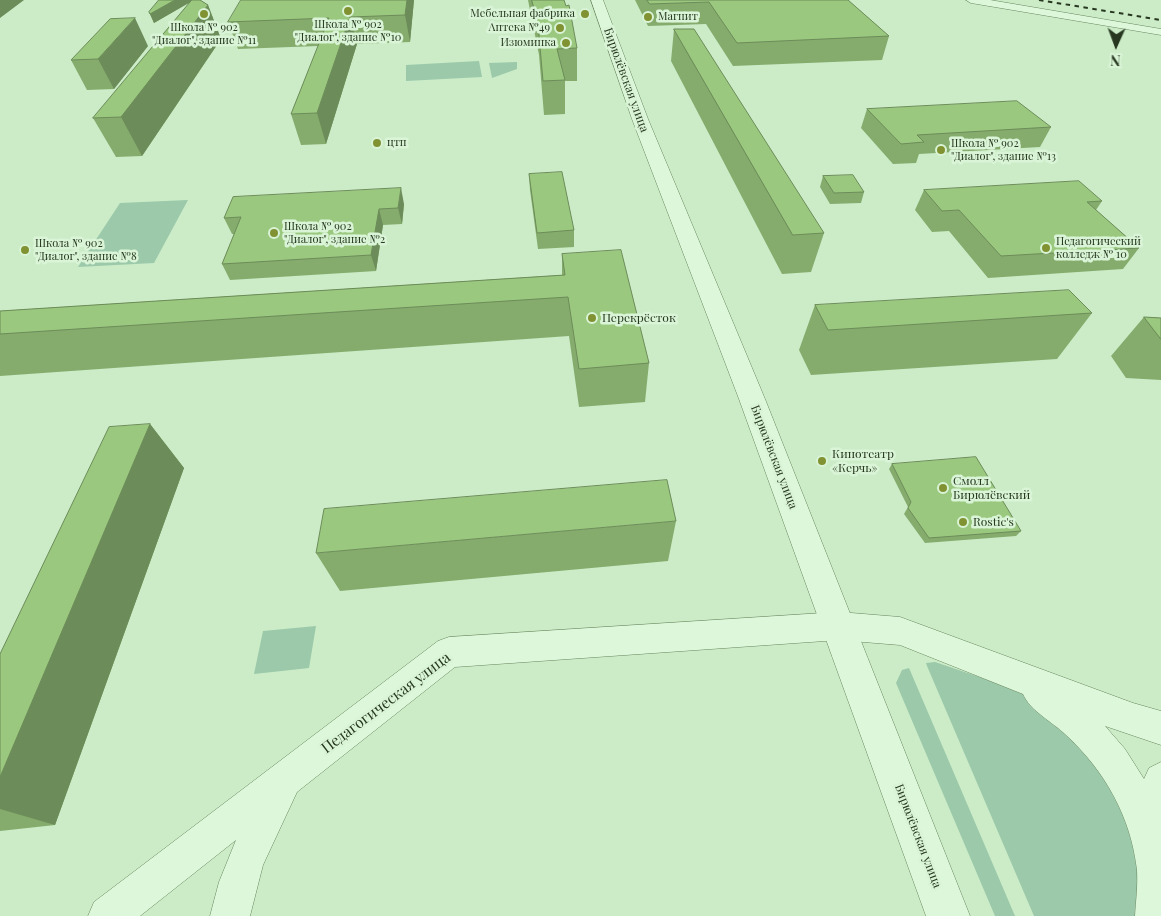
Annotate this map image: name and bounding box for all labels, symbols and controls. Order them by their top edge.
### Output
marker: Школа № 902 "Диалог", здание №10 [342,5,354,17]
place label: Мебельная фабрика [470,7,575,21]
marker: Школа № 902 "Диалог", здание №11 [198,8,210,20]
marker: Мебельная фабрика [579,8,591,20]
place label: Магнит [658,10,698,24]
marker: Магнит [642,11,654,23]
place label: Школа № 902 "Диалог", здание №10 [295,18,401,44]
north arrow [1091,20,1141,70]
place label: Школа № 902 "Диалог", здание №11 [152,21,256,47]
place label: Аптека №49 [489,21,550,35]
marker: Аптека №49 [554,22,566,34]
street label: Бирюлёвская улица [600,26,652,134]
place label: Изюминка [500,36,556,50]
marker: Изюминка [560,37,572,49]
text: N [1110,51,1121,70]
place label: цтп [387,136,407,150]
marker: цтп [371,137,383,149]
place label: Школа № 902 "Диалог", здание №13 [951,137,1056,163]
marker: Школа № 902 "Диалог", здание №13 [935,144,947,156]
place label: Школа № 902 "Диалог", здание №2 [284,220,385,246]
marker: Школа № 902 "Диалог", здание №2 [268,227,280,239]
place label: Педагогический колледж № 10 [1056,235,1141,261]
place label: Школа № 902 "Диалог", здание №8 [35,237,137,263]
marker: Педагогический колледж № 10 [1040,242,1052,254]
marker: Школа № 902 "Диалог", здание №8 [19,244,31,256]
place label: Перекрёсток [602,311,676,325]
marker: Перекрёсток [586,312,598,324]
street label: Бирюлёвская улица [748,403,800,511]
place label: Кинотеатр «Керчь» [832,447,894,475]
marker: Кинотеатр «Керчь» [816,455,828,467]
place label: Смолл Бирюлёвский [953,474,1030,502]
marker: Смолл Бирюлёвский [937,482,949,494]
place label: Rostic's [973,515,1014,529]
marker: Rostic's [957,516,969,528]
street label: Педагогическая улица [318,649,454,757]
street label: Бирюлёвская улица [892,782,944,890]

